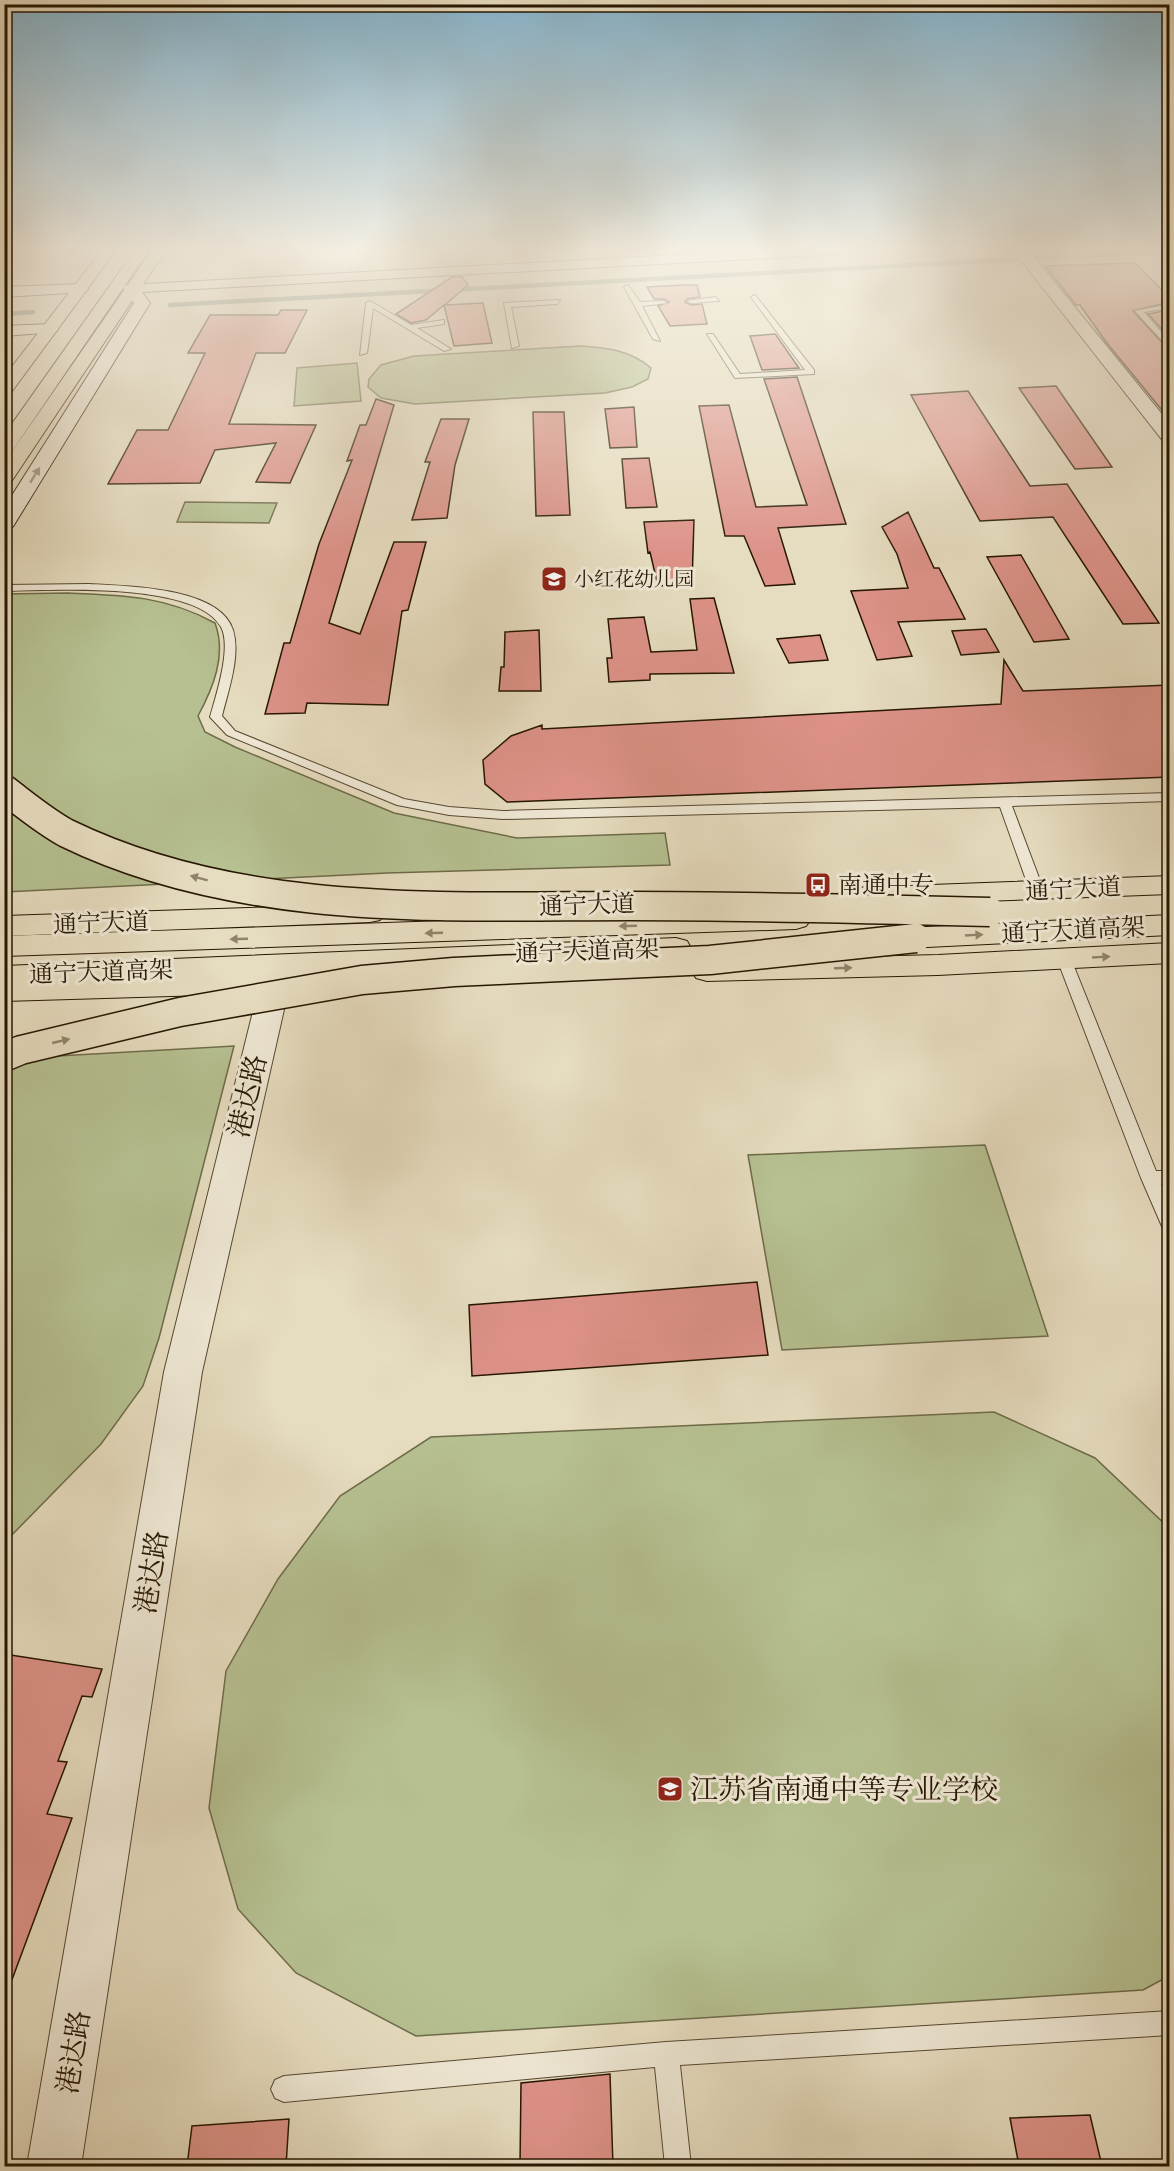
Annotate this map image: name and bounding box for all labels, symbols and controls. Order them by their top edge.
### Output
one-way arrow [30,467,41,483]
school or university icon: 小红花幼儿园 [539,564,569,594]
place label: 小红花幼儿园 [574,564,694,593]
place label: 南通中专 [838,867,934,902]
street label: 通宁大道 [1024,869,1122,908]
bus stop icon: 南通中专 [803,870,833,900]
one-way arrow [190,873,208,883]
street label: 通宁大道 [538,885,636,924]
street label: 通宁大道 [52,903,150,942]
street label: 通宁大道高架 [1000,908,1146,951]
one-way arrow [619,921,638,931]
one-way arrow [424,929,443,938]
street label: 通宁大道高架 [514,930,660,971]
one-way arrow [965,930,984,939]
one-way arrow [229,935,248,944]
street label: 通宁大道高架 [28,951,174,992]
one-way arrow [1091,953,1110,962]
one-way arrow [833,963,852,972]
one-way arrow [51,1036,70,1045]
street label: 港达路 [217,1050,276,1141]
street label: 港达路 [124,1527,177,1617]
place label: 江苏省南通中等专业学校 [690,1768,998,1809]
school or university icon: 江苏省南通中等专业学校 [655,1774,685,1804]
street label: 港达路 [46,2007,99,2097]

